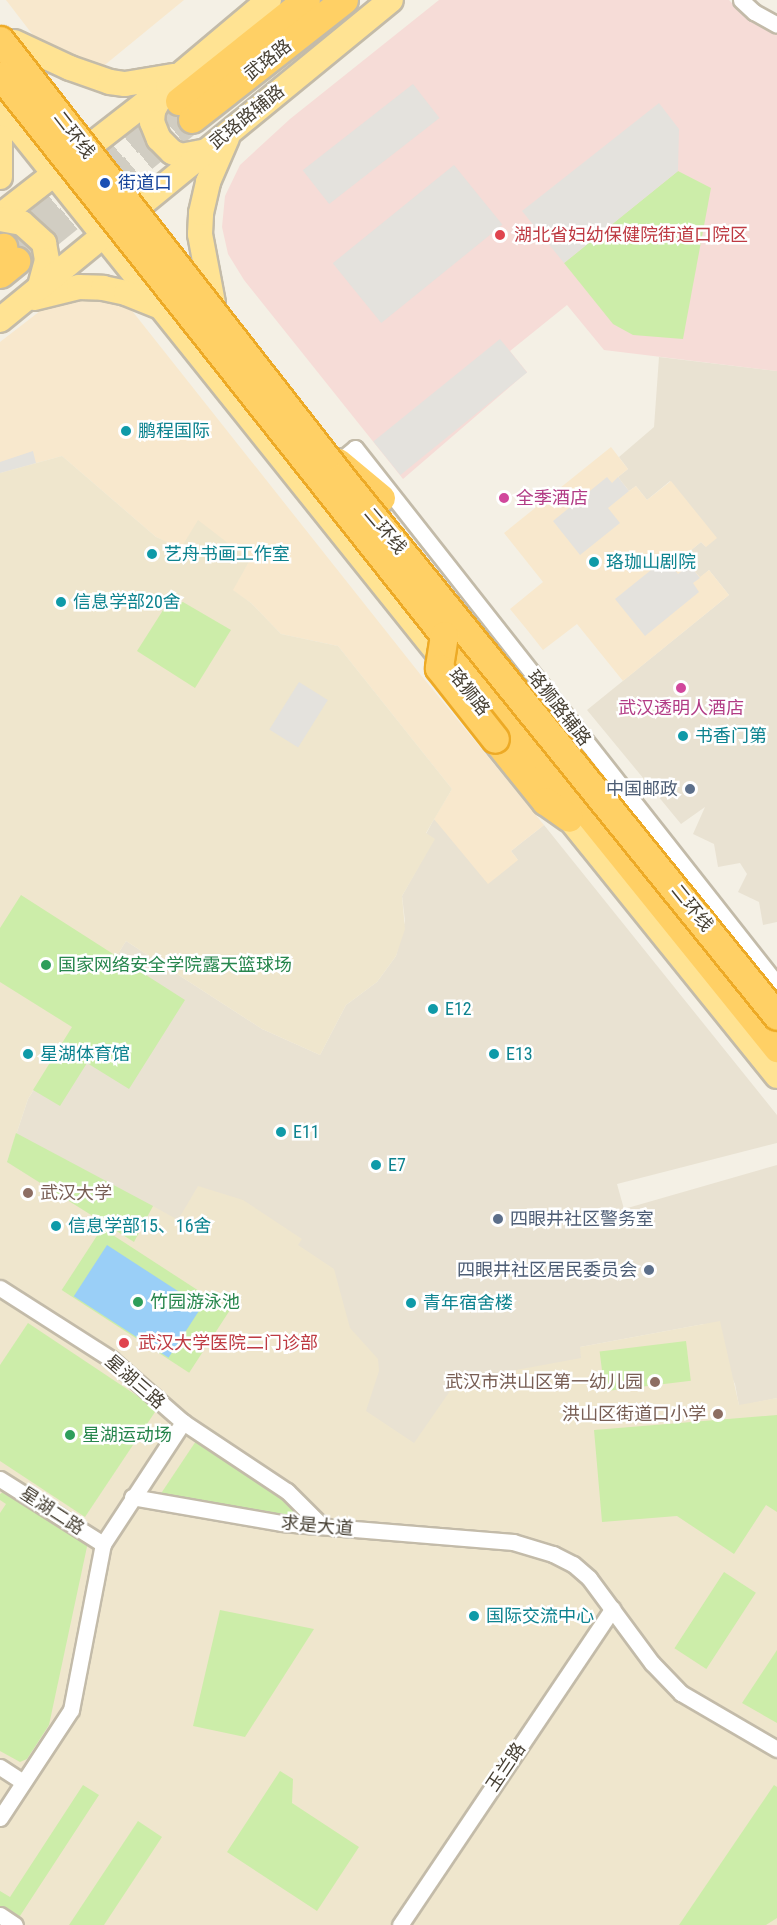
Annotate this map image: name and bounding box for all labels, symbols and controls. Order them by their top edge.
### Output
street label: 武珞路 [240,35,296,85]
street label: 武珞路辅路 [205,80,289,154]
street label: 二环线 [49,107,99,163]
place label: 街道口 [118,172,172,194]
marker: 街道口 [96,174,114,192]
place label: 湖北省妇幼保健院街道口院区 [514,224,748,246]
marker: 湖北省妇幼保健院街道口院区 [491,226,509,244]
place label: 鹏程国际 [138,420,210,442]
marker: 鹏程国际 [119,424,133,438]
place label: 全季酒店 [516,487,588,509]
marker: 全季酒店 [497,491,511,505]
street label: 二环线 [359,503,411,559]
place label: 艺舟书画工作室 [164,543,290,565]
marker: 艺舟书画工作室 [145,547,159,561]
place label: 珞珈山剧院 [606,551,696,573]
marker: 珞珈山剧院 [587,555,601,569]
place label: 信息学部20舍 [73,591,181,613]
marker: 信息学部20舍 [54,595,68,609]
street label: 珞狮路 [444,664,494,720]
street label: 珞狮路辅路 [523,666,595,750]
marker: 武汉透明人酒店 [674,681,688,695]
place label: 武汉透明人酒店 [618,697,744,719]
place label: 书香门第 [695,725,767,747]
marker: 书香门第 [676,729,690,743]
place label: 中国邮政 [606,778,678,800]
marker: 中国邮政 [683,782,697,796]
street label: 二环线 [667,880,717,936]
place label: 国家网络安全学院露天篮球场 [58,954,292,976]
marker: 国家网络安全学院露天篮球场 [39,958,53,972]
place label: E12 [445,998,472,1020]
marker: E12 [426,1002,440,1016]
place label: 星湖体育馆 [40,1043,130,1065]
place label: E13 [506,1043,533,1065]
marker: 星湖体育馆 [21,1047,35,1061]
marker: E13 [487,1047,501,1061]
place label: E11 [293,1121,320,1143]
marker: E11 [274,1125,288,1139]
place label: E7 [388,1154,406,1176]
marker: E7 [369,1158,383,1172]
place label: 武汉大学 [40,1182,112,1204]
marker: 武汉大学 [21,1186,35,1200]
place label: 四眼井社区警务室 [510,1208,654,1230]
marker: 四眼井社区警务室 [491,1212,505,1226]
place label: 信息学部15、16舍 [68,1215,212,1237]
marker: 信息学部15、16舍 [49,1219,63,1233]
place label: 四眼井社区居民委员会 [457,1259,637,1281]
marker: 四眼井社区居民委员会 [642,1263,656,1277]
place label: 竹园游泳池 [150,1291,240,1313]
place label: 青年宿舍楼 [423,1292,513,1314]
marker: 竹园游泳池 [131,1295,145,1309]
marker: 青年宿舍楼 [404,1296,418,1310]
place label: 武汉大学医院二门诊部 [138,1332,318,1354]
marker: 武汉大学医院二门诊部 [115,1334,133,1352]
street label: 星湖三路 [101,1350,169,1414]
place label: 武汉市洪山区第一幼儿园 [445,1371,643,1393]
marker: 武汉市洪山区第一幼儿园 [648,1375,662,1389]
place label: 洪山区街道口小学 [562,1403,706,1425]
marker: 洪山区街道口小学 [711,1407,725,1421]
place label: 星湖运动场 [82,1424,172,1446]
marker: 星湖运动场 [63,1428,77,1442]
street label: 星湖二路 [16,1482,88,1540]
street label: 求是大道 [280,1512,354,1540]
place label: 国际交流中心 [486,1605,594,1627]
marker: 国际交流中心 [467,1609,481,1623]
street label: 玉兰路 [482,1739,530,1795]

